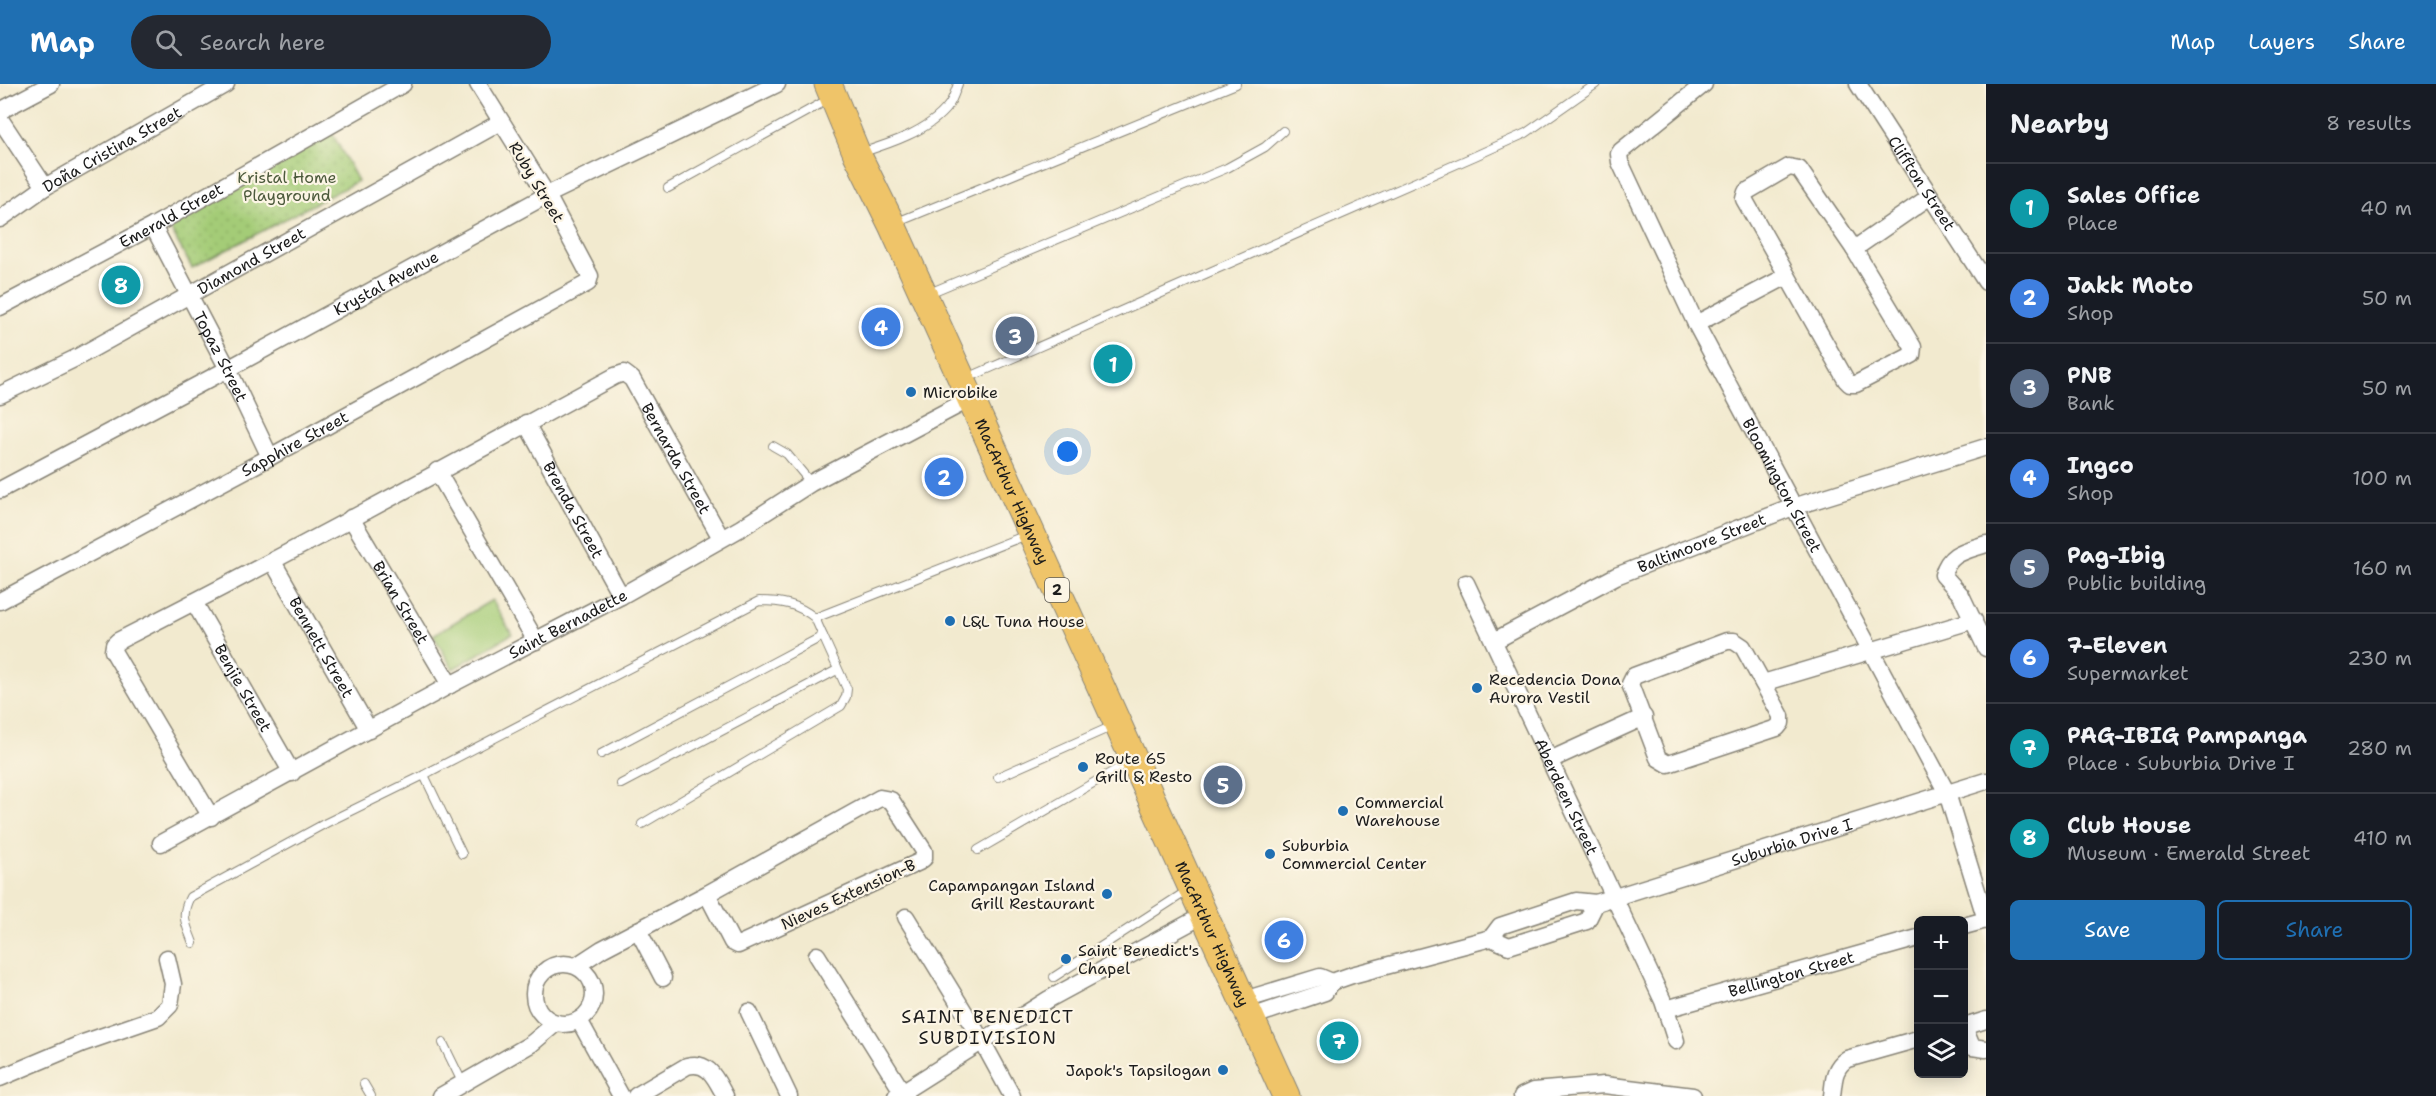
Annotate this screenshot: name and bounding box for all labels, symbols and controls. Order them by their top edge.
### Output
search box [131,15,551,69]
text: Map [30,23,95,61]
icon: search [152,26,185,59]
text: Search here [200,28,325,57]
text: Map [2170,28,2215,56]
text: Layers [2248,28,2315,56]
text: Share [2348,28,2406,56]
street label: Doña Cristina Street [39,102,185,197]
text: Nearby [2010,106,2109,141]
text: 8 results [2326,110,2412,136]
street label: Cliffton Street [1883,132,1960,235]
street label: Ruby Street [504,138,569,227]
park label: Kristal Home Playground [237,167,337,206]
street label: Emerald Street [116,178,227,253]
text: Sales Office [2067,181,2200,210]
text: 1 [2025,195,2034,221]
text: 40 m [2360,195,2412,221]
text: Place [2067,210,2118,236]
street label: Diamond Street [194,223,309,300]
street label: Krystal Avenue [330,246,442,320]
pin: 8 [102,262,140,308]
text: Jakk Moto [2067,271,2193,300]
text: 2 [2023,285,2037,311]
text: 50 m [2362,285,2412,311]
text: Shop [2067,300,2114,326]
pin: 4 [862,304,900,350]
street label: Topaz Street [189,308,252,405]
pin: 3 [996,314,1034,358]
pin: 1 [1094,342,1132,386]
text: PNB [2067,361,2112,390]
text: 3 [2023,375,2037,401]
text: 50 m [2362,375,2412,401]
place label: Microbike [923,382,998,403]
marker: Microbike [904,385,918,399]
text: Bank [2067,390,2115,416]
street label: Bernarda Street [636,399,715,518]
street label: Sapphire Street [238,406,352,482]
street label: Bloomington Street [1737,414,1826,556]
street label: MacArthur Highway [970,415,1054,568]
your location [1053,437,1082,466]
text: Ingco [2067,451,2134,480]
pin: 2 [924,454,964,500]
street label: Brenda Street [538,458,608,562]
text: 4 [2023,465,2037,491]
text: 100 m [2352,465,2412,491]
text: Shop [2067,480,2114,506]
street label: Baltimoore Street [1635,509,1769,578]
text: Pag-Ibig [2067,541,2165,570]
text: 5 [2023,555,2036,581]
text: 160 m [2353,555,2412,581]
street label: Brian Street [368,557,433,648]
text: Public building [2067,570,2206,596]
road number: 2 [1045,578,1069,602]
street label: Saint Bernadette [505,585,631,664]
street label: Bennett Street [284,593,358,702]
place label: L&L Tuna House [962,611,1085,632]
marker: L&L Tuna House [943,614,957,628]
text: 7-Eleven [2067,631,2167,660]
street label: Benjie Street [209,640,276,736]
text: 6 [2023,645,2037,671]
text: 230 m [2347,645,2412,671]
text: Supermarket [2067,660,2189,686]
place label: Recedencia Dona Aurora Vestil [1489,669,1621,708]
marker: Recedencia Dona Aurora Vestil [1470,681,1484,695]
text: PAG-IBIG Pampanga [2067,721,2307,750]
street label: Aberdeen Street [1530,735,1603,859]
text: 7 [2023,735,2037,761]
text: 280 m [2347,735,2412,761]
place label: Route 65 Grill & Resto [1095,748,1192,787]
text: Place · Suburbia Drive I [2067,750,2295,776]
marker: Route 65 Grill & Resto [1076,760,1090,774]
pin: 5 [1204,762,1242,808]
place label: Commercial Warehouse [1355,792,1444,831]
marker: Commercial Warehouse [1336,804,1350,818]
text: Club House [2067,811,2191,840]
street label: Suburbia Drive I [1728,813,1855,871]
text: 8 [2023,825,2037,851]
text: 410 m [2353,825,2412,851]
place label: Suburbia Commercial Center [1282,835,1427,874]
text: Museum · Emerald Street [2067,840,2311,866]
marker: Suburbia Commercial Center [1263,847,1277,861]
street label: Nieves Extension-B [778,854,919,935]
street label: MacArthur Highway [1170,858,1254,1010]
place label: Capampangan Island Grill Restaurant [928,875,1095,914]
marker: Capampangan Island Grill Restaurant [1100,887,1114,901]
button: Save [2010,900,2205,960]
button: Share [2217,900,2412,960]
map controls [1914,916,1968,1078]
button: + [1914,916,1968,970]
pin: 6 [1264,918,1304,962]
place label: Saint Benedict's Chapel [1078,940,1199,979]
street label: Bellington Street [1726,947,1857,1002]
marker: Saint Benedict's Chapel [1059,952,1073,966]
button: − [1914,970,1968,1024]
district label: SAINT BENEDICT SUBDIVISION [901,1005,1075,1050]
pin: 7 [1320,1018,1358,1064]
button: layers [1914,1024,1968,1078]
place label: Japok's Tapsilogan [1065,1060,1211,1081]
marker: Japok's Tapsilogan [1216,1063,1230,1077]

